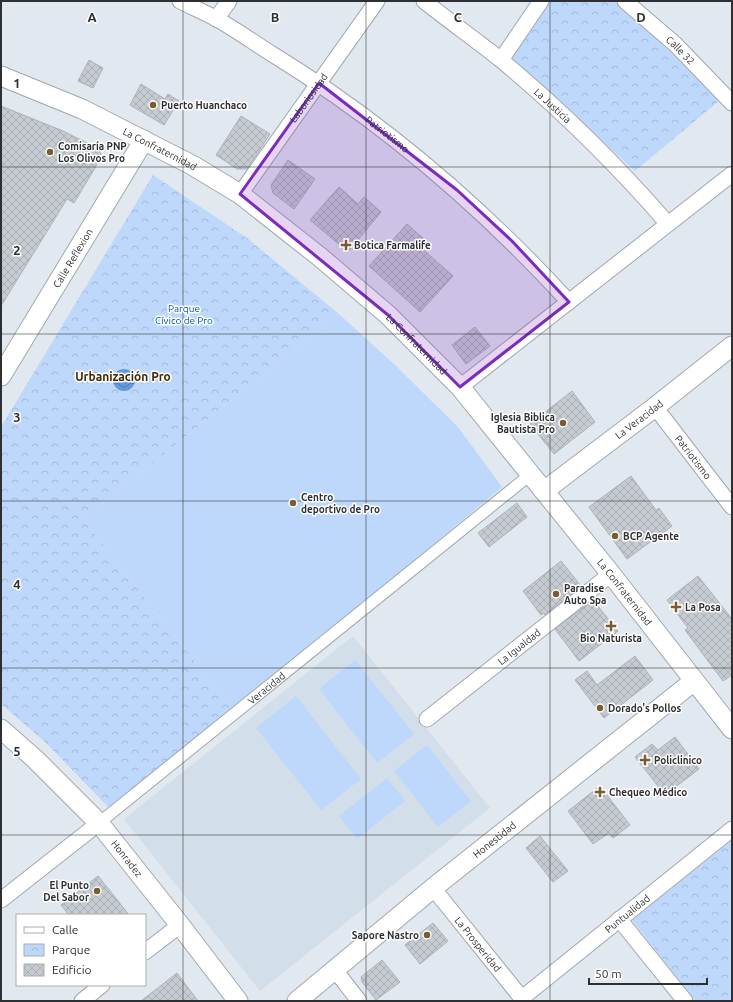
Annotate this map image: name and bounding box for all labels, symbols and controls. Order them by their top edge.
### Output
text: A [87,10,97,24]
text: B [271,10,280,24]
text: C [454,10,463,24]
text: D [636,10,646,24]
street label: Calle 32 [664,34,697,67]
street label: Laboriosidad [288,71,330,125]
text: 1 [13,76,21,90]
street label: La Justicia [532,86,573,126]
marker: Puerto Huanchaco [148,100,158,110]
place label: Puerto Huanchaco [161,100,247,111]
street label: Patriotismo [363,114,411,155]
street label: La Confraternidad [121,126,199,173]
place label: Comisaría PNP Los Olivos Pro [58,140,127,164]
marker: Comisaría PNP Los Olivos Pro [45,147,55,157]
street label: Calle Reflexion [51,227,95,290]
marker: Botica Farmalife [341,240,351,250]
place label: Botica Farmalife [354,240,431,251]
text: 2 [13,243,21,257]
park label: Parque Cívico de Pro [155,303,213,326]
street label: La Confraternidad [384,312,449,377]
district label: Urbanización Pro [75,370,171,383]
street label: La Veracidad [613,398,665,441]
text: 3 [13,410,21,424]
place label: Iglesia Biblica Bautista Pro [491,412,555,435]
marker: Iglesia Biblica Bautista Pro [558,418,568,428]
street label: Patriotismo [673,433,713,481]
place label: Centro deportivo de Pro [301,492,380,515]
marker: Centro deportivo de Pro [288,498,298,508]
marker: BCP Agente [610,531,620,541]
place label: BCP Agente [623,531,679,542]
street label: La Confraternidad [595,557,654,628]
text: 4 [13,577,21,591]
place label: Paradise Auto Spa [564,583,607,606]
marker: Paradise Auto Spa [551,589,561,599]
marker: La Posa [670,601,682,613]
place label: La Posa [685,602,721,613]
marker: Bio Naturista [606,621,616,631]
street label: La Igualdad [496,627,543,667]
place label: Bio Naturista [580,633,642,644]
street label: Veracidad [246,670,287,707]
marker: Dorado's Pollos [595,703,605,713]
place label: Dorado's Pollos [608,703,681,714]
text: 5 [13,744,21,758]
marker: Policlinico [639,754,651,766]
place label: Policlinico [654,755,702,766]
marker: Chequeo Médico [594,786,606,798]
place label: Chequeo Médico [609,787,687,798]
street label: Honestidad [471,819,518,860]
street label: Honradez [109,838,145,879]
place label: El Punto Del Sabor [43,880,90,903]
marker: El Punto Del Sabor [92,886,102,896]
street label: Puntualidad [603,892,652,935]
legend [16,914,146,986]
street label: La Prosperidad [452,915,503,974]
text: Calle [52,923,78,936]
place label: Sapore Nastro [352,930,419,941]
marker: Sapore Nastro [422,930,432,940]
text: Parque [52,943,90,956]
scale bar [589,960,707,986]
text: Edificio [52,963,92,976]
text: 50 m [595,967,622,980]

